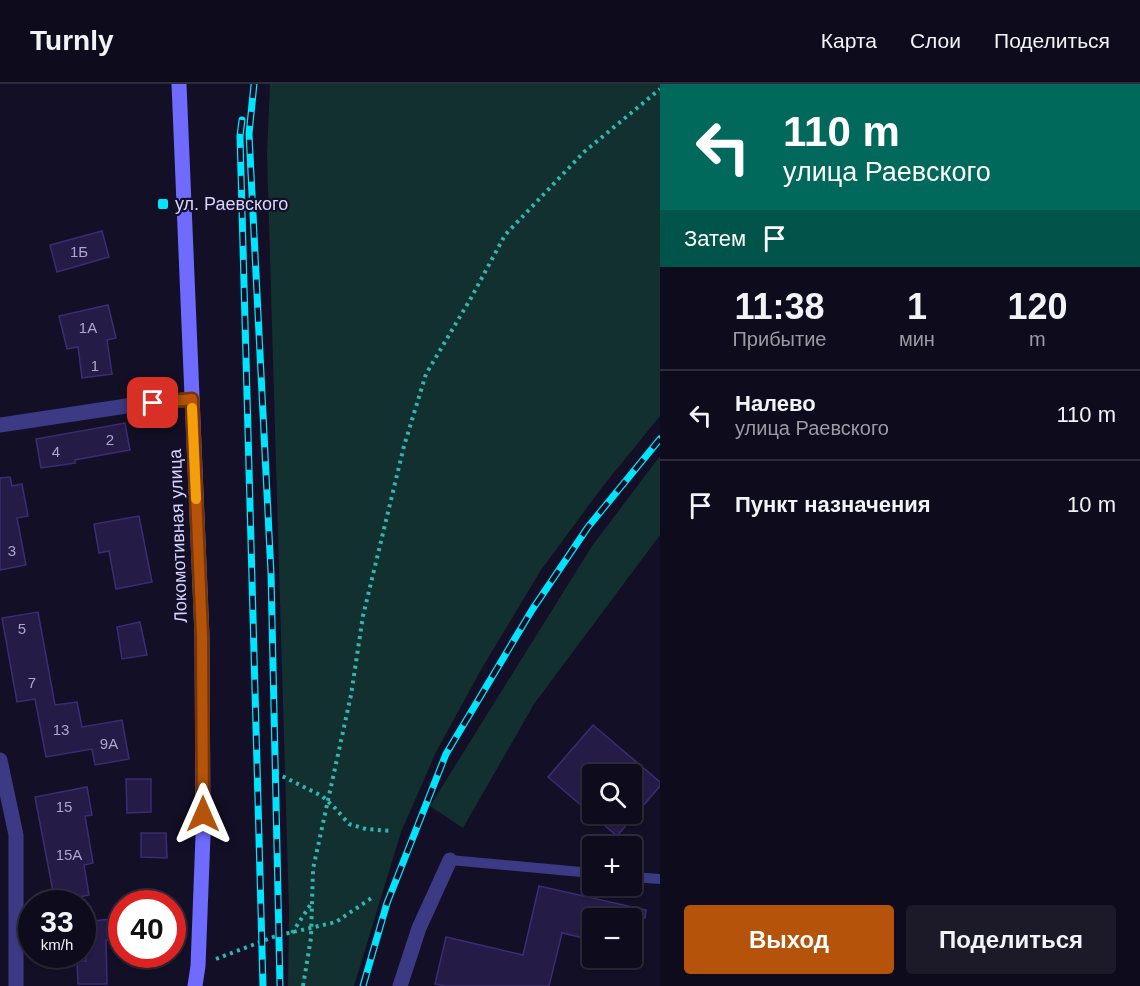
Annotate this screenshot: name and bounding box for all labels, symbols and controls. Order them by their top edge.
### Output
text: Turnly [30,25,113,56]
text: Карта [821,29,877,52]
text: Слои [910,29,961,52]
text: Поделиться [994,29,1110,52]
icon: left [684,108,762,186]
text: 110 m [783,108,900,155]
text: улица Раевского [783,157,991,187]
place label: ул. Раевского [175,194,288,214]
marker: ул. Раевского [156,197,170,211]
icon: arrive [758,222,791,255]
text: Затем [684,226,746,251]
house number: 1Б [70,243,88,260]
text: 11:38 [734,286,825,327]
text: 1 [907,286,927,327]
text: 120 [1007,286,1067,327]
house number: 1А [79,319,97,336]
text: Прибытие [732,328,826,350]
text: мин [899,328,935,350]
text: m [1029,328,1046,350]
house number: 1 [91,357,99,374]
pin [127,377,178,428]
icon: arrive [136,386,169,419]
text: Налево [735,391,816,416]
icon: left [684,399,717,432]
text: 110 m [1056,402,1116,427]
text: улица Раевского [735,417,889,439]
house number: 2 [106,431,114,448]
house number: 4 [52,443,60,460]
street label: Локомотивная улица [165,448,191,623]
icon: arrive [684,489,717,522]
text: Пункт назначения [735,492,931,517]
text: 10 m [1067,492,1116,517]
house number: 3 [8,542,16,559]
house number: 5 [18,620,26,637]
house number: 7 [28,674,36,691]
house number: 13 [53,721,69,738]
house number: 9А [100,735,118,752]
map controls [582,764,642,968]
button: search [582,764,642,824]
position arrow [171,782,235,846]
house number: 15 [56,798,72,815]
button: + [582,836,642,896]
house number: 15А [56,846,82,863]
speed limit sign: 40 [108,890,186,968]
text: 33 [40,905,74,938]
button: Выход [684,905,894,974]
button: Поделиться [906,905,1116,974]
button: − [582,908,642,968]
text: km/h [41,936,73,953]

